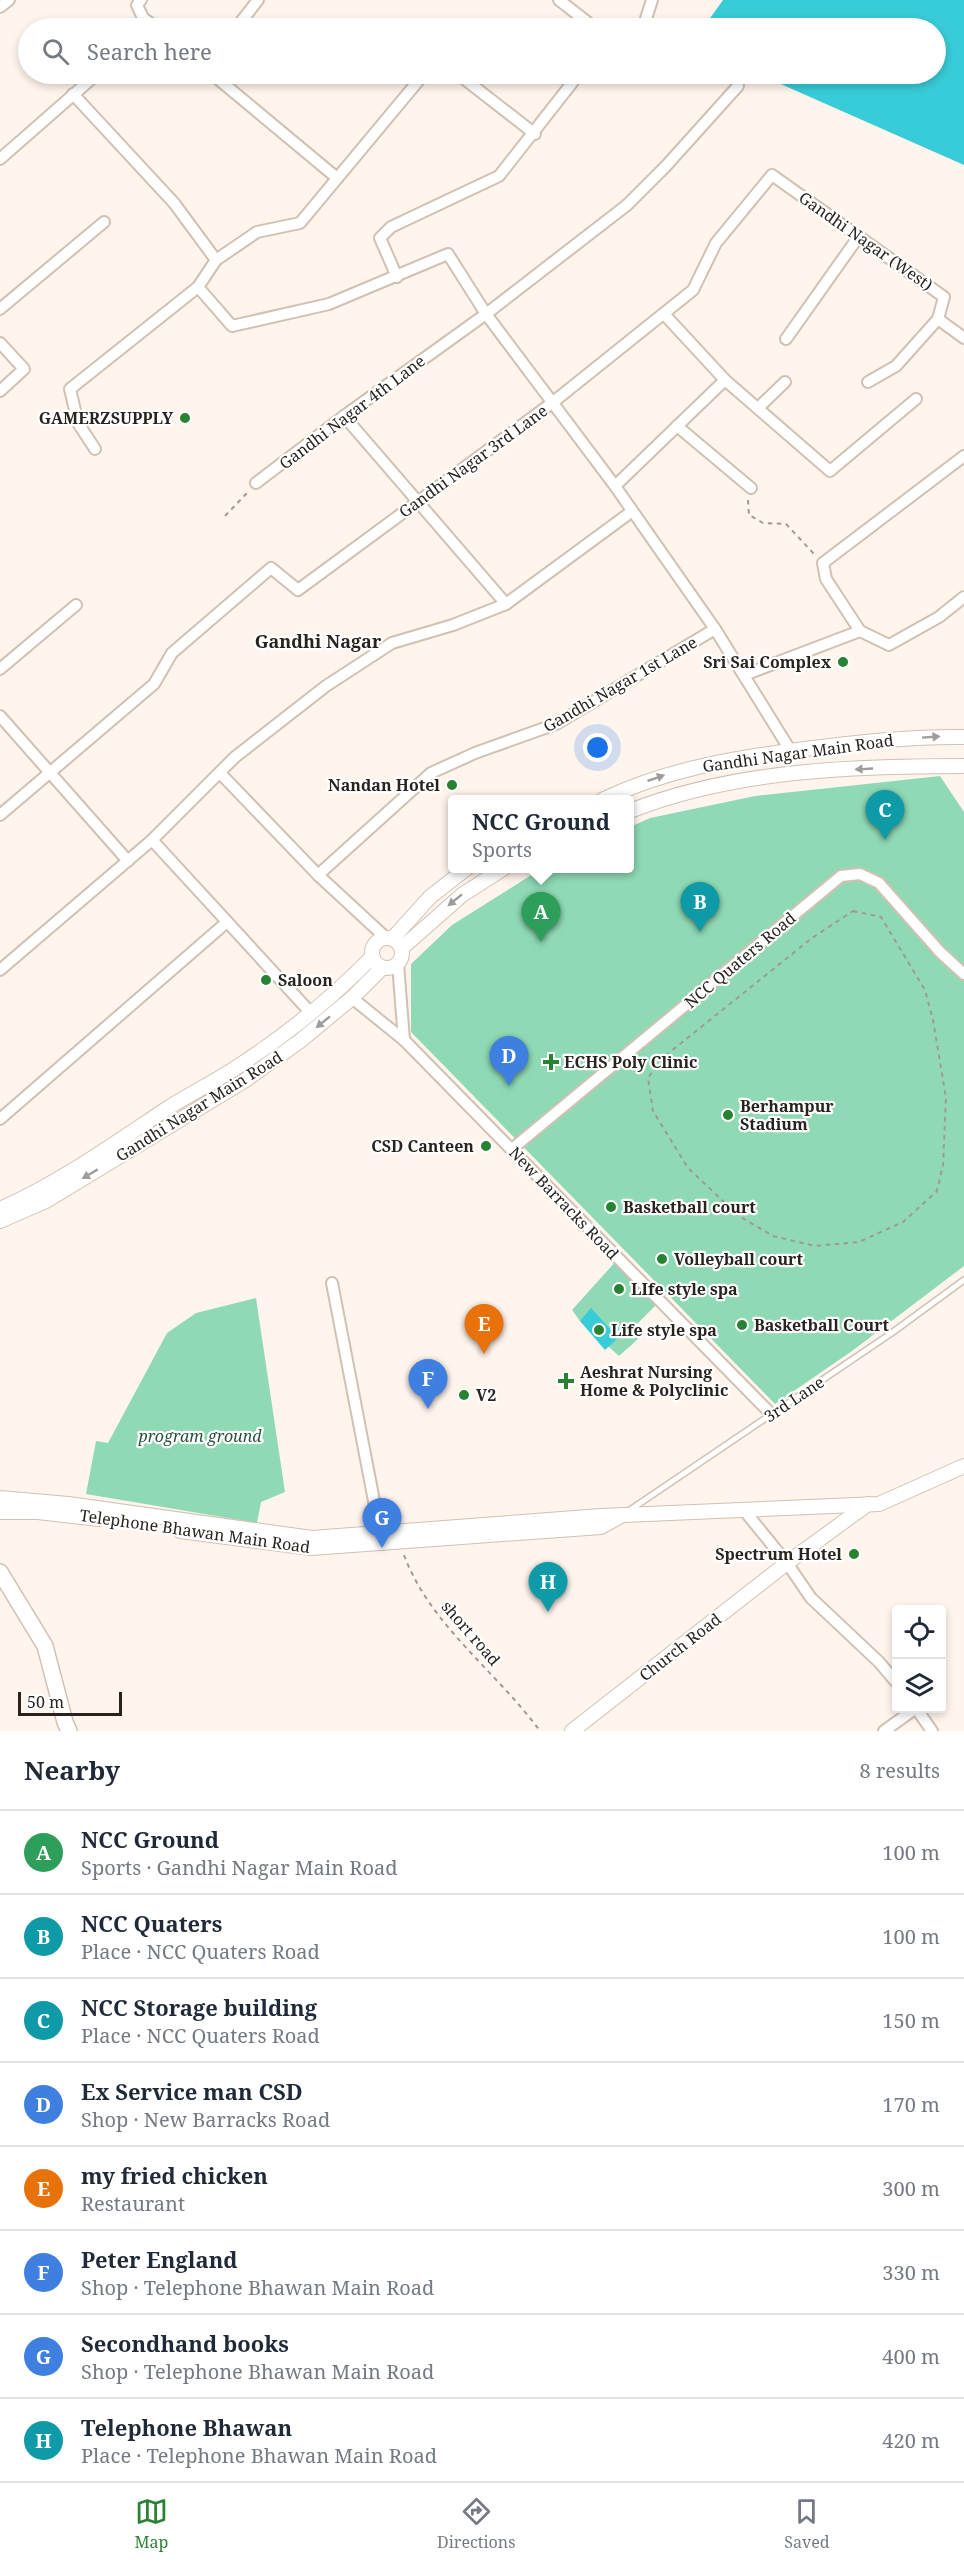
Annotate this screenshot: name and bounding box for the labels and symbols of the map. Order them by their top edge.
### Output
street label: Gandhi Nagar (West) [795,186,937,296]
street label: Gandhi Nagar 4th Lane [275,350,429,474]
street label: Gandhi Nagar 3rd Lane [394,400,552,522]
place label: GAMERZSUPPLY [39,407,174,429]
marker: GAMERZSUPPLY [178,411,192,425]
district label: Gandhi Nagar [255,629,382,653]
street label: Gandhi Nagar 1st Lane [539,631,701,737]
place label: Sri Sai Complex [703,651,832,673]
marker: Sri Sai Complex [836,655,850,669]
street label: Gandhi Nagar Main Road [701,729,895,777]
one-way arrow [922,732,941,742]
your location [583,733,612,762]
one-way arrow [854,764,873,773]
one-way arrow [647,772,665,782]
place label: Nandan Hotel [328,774,440,796]
marker: Nandan Hotel [445,778,459,792]
pin: C [866,790,904,840]
pin: B [680,882,720,932]
pin: A [522,892,560,942]
one-way arrow [448,894,463,906]
street label: NCC Quaters Road [680,907,800,1013]
place label: Saloon [278,969,333,991]
marker: Saloon [259,973,273,987]
one-way arrow [315,1015,331,1028]
pin: D [490,1036,528,1086]
street label: Gandhi Nagar Main Road [111,1046,287,1166]
place label: ECHS Poly Clinic [564,1051,697,1073]
marker: ECHS Poly Clinic [542,1053,560,1071]
place label: Berhampur Stadium [740,1095,834,1135]
marker: Berhampur Stadium [721,1108,735,1122]
place label: CSD Canteen [371,1135,474,1157]
marker: CSD Canteen [479,1139,493,1153]
street label: New Barracks Road [504,1142,624,1264]
one-way arrow [82,1169,98,1180]
place label: Basketball court [623,1196,756,1218]
marker: Basketball court [604,1200,618,1214]
place label: Volleyball court [674,1248,803,1270]
marker: Volleyball court [655,1252,669,1266]
place label: LIfe style spa [631,1278,738,1300]
marker: LIfe style spa [612,1282,626,1296]
pin: E [464,1304,504,1354]
place label: Basketball Court [754,1314,890,1336]
marker: Basketball Court [735,1318,749,1332]
place label: Life style spa [611,1319,717,1341]
marker: Life style spa [592,1323,606,1337]
pin: F [408,1360,448,1409]
place label: Aeshrat Nursing Home & Polyclinic [580,1361,728,1401]
street label: 3rd Lane [760,1371,828,1427]
marker: Aeshrat Nursing Home & Polyclinic [557,1372,575,1390]
place label: V2 [476,1384,496,1406]
marker: V2 [457,1388,471,1402]
park label: program ground [137,1425,262,1447]
pin: G [362,1498,401,1548]
street label: Telephone Bhawan Main Road [78,1504,312,1558]
place label: Spectrum Hotel [715,1543,842,1565]
marker: Spectrum Hotel [847,1547,861,1561]
pin: H [528,1562,568,1612]
street label: short road [437,1596,506,1670]
street label: Church Road [634,1608,726,1686]
scale bar [18,1689,122,1716]

